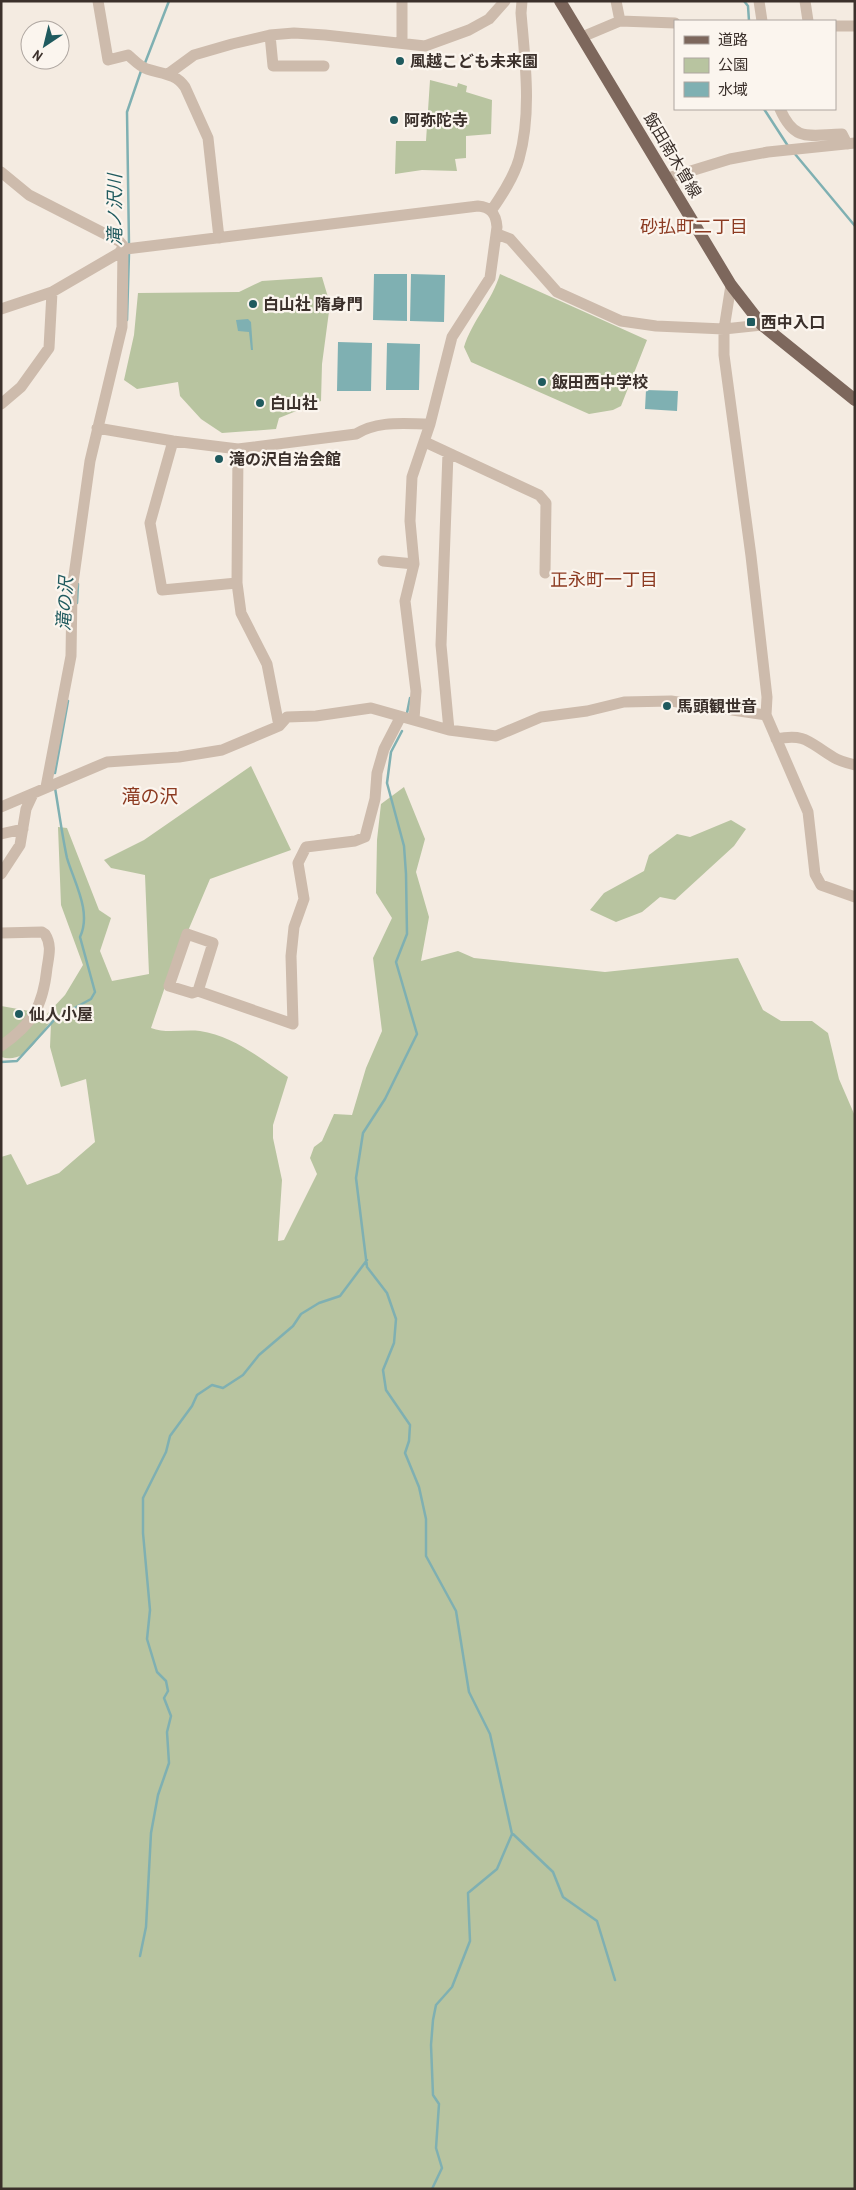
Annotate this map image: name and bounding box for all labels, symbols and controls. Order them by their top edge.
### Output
north arrow [20,20,70,70]
legend [674,20,836,110]
text: 道路 [718,29,748,50]
text: N [29,46,46,65]
place label: 風越こども未来園 [410,50,538,72]
text: 公園 [718,54,748,75]
marker: 風越こども未来園 [394,55,406,67]
text: 水域 [718,79,748,100]
street label: 飯田南木曽線 [639,108,707,202]
place label: 阿弥陀寺 [404,109,468,131]
marker: 阿弥陀寺 [388,114,400,126]
water label: 滝ノ沢川 [102,172,127,246]
district label: 砂払町二丁目 [640,214,748,239]
place label: 白山社 隋身門 [263,293,363,315]
marker: 白山社 隋身門 [247,298,259,310]
place label: 西中入口 [761,311,825,333]
marker: 西中入口 [745,316,757,328]
place label: 飯田西中学校 [551,371,648,393]
marker: 飯田西中学校 [536,376,548,388]
place label: 白山社 [270,392,318,414]
marker: 白山社 [254,397,266,409]
place label: 滝の沢自治会館 [229,448,341,470]
marker: 滝の沢自治会館 [213,453,225,465]
district label: 正永町一丁目 [550,567,658,592]
water label: 滝の沢 [51,574,79,632]
place label: 馬頭観世音 [677,695,757,717]
marker: 馬頭観世音 [661,700,673,712]
district label: 滝の沢 [121,783,179,809]
place label: 仙人小屋 [28,1003,93,1025]
marker: 仙人小屋 [13,1008,25,1020]

